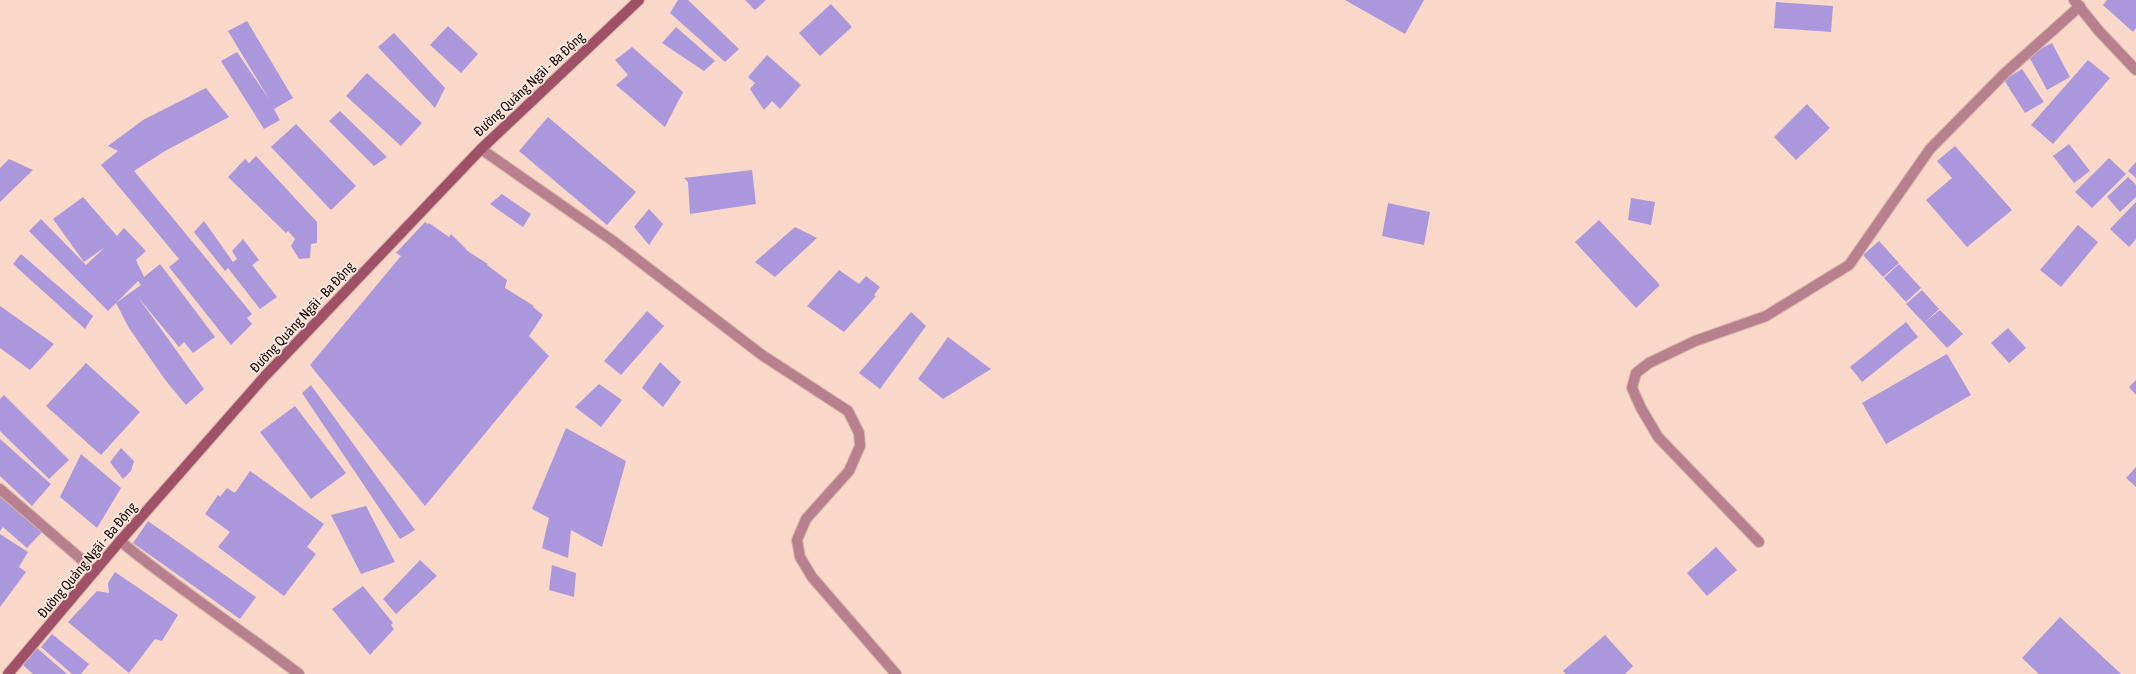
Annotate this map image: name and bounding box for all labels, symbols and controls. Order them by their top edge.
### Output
street label: Đường Quảng Ngãi - Ba Động [470,29,588,139]
street label: Đường Quảng Ngãi - Ba Động [247,258,357,376]
street label: Đường Quảng Ngãi - Ba Động [34,499,140,621]

